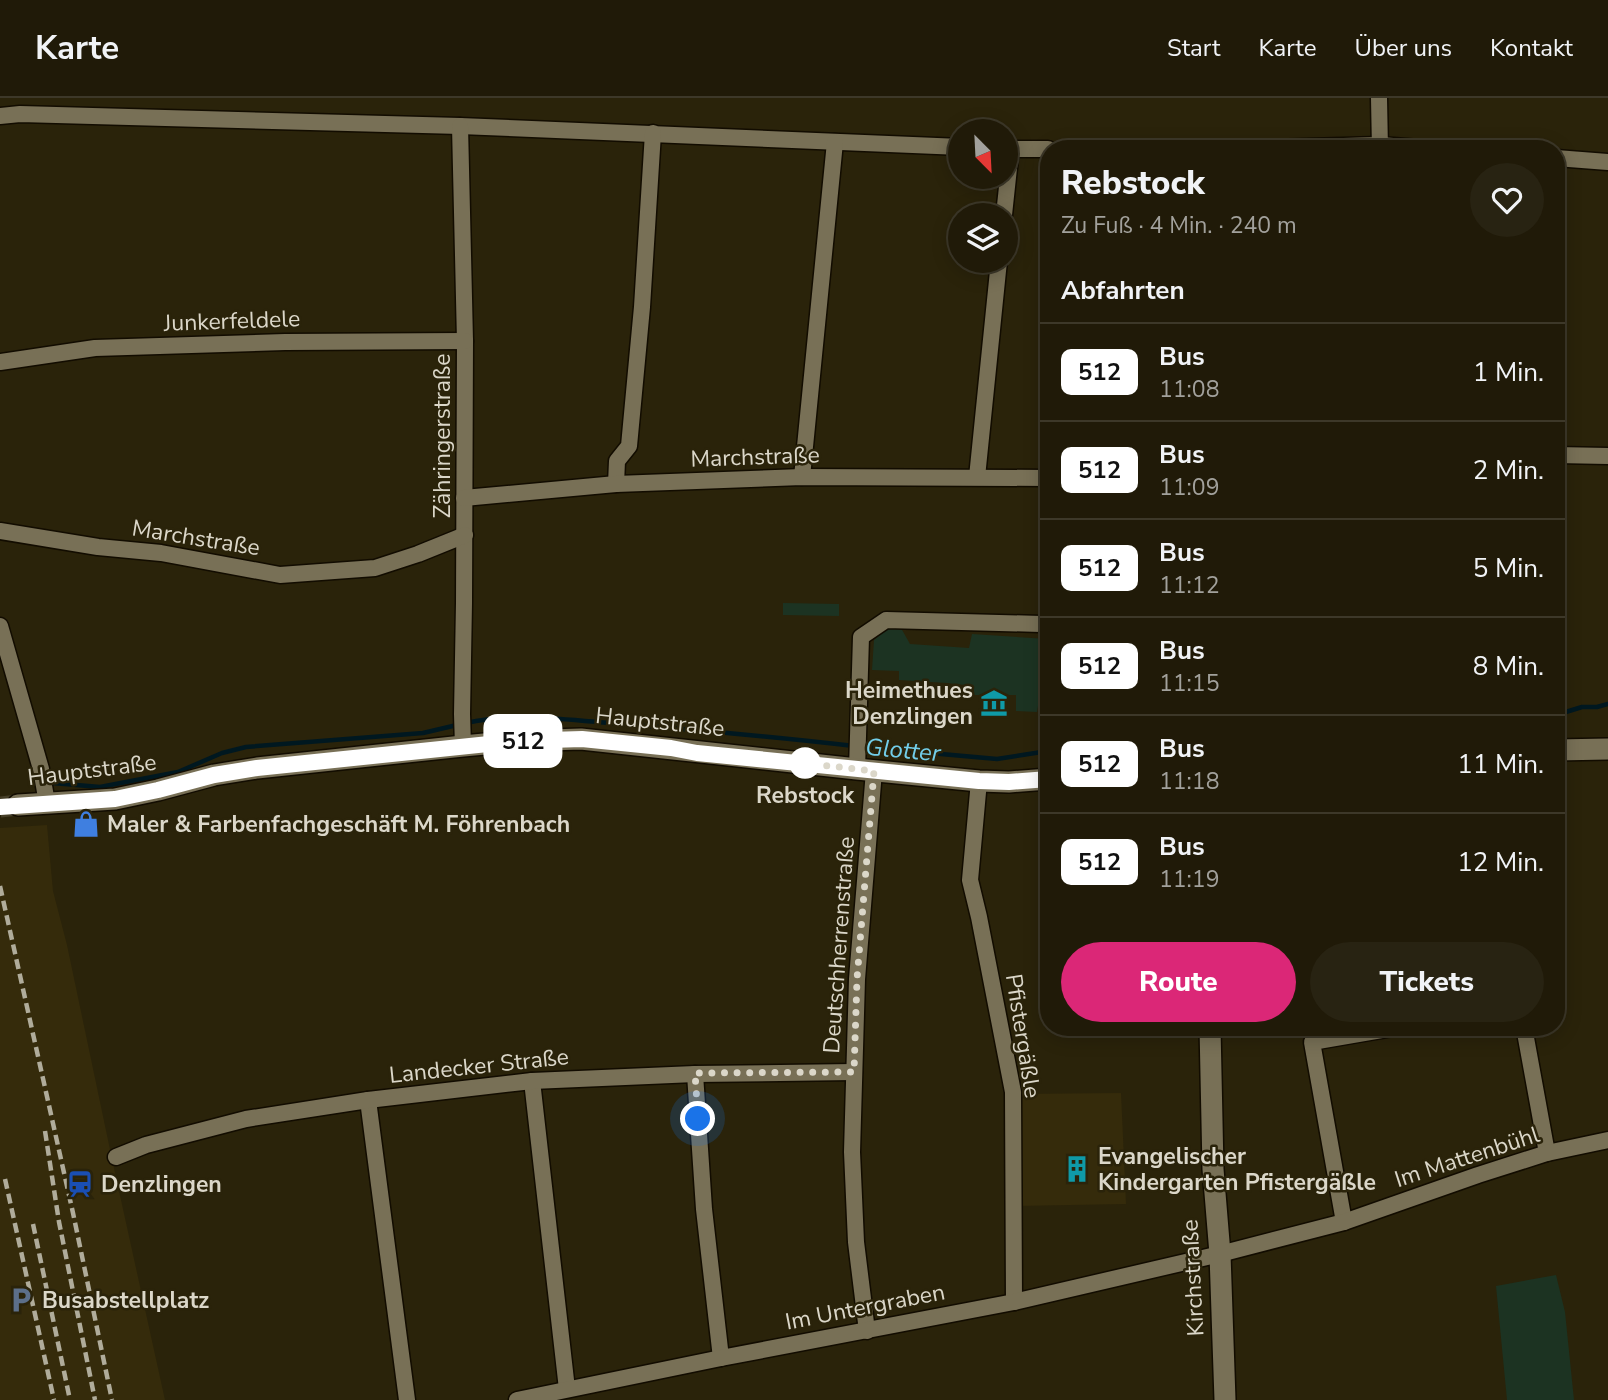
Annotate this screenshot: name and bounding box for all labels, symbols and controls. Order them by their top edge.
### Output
text: Karte [35,26,119,71]
text: Start [1167,32,1220,64]
text: Karte [1258,32,1316,64]
text: Über uns [1354,32,1452,64]
text: Kontakt [1490,32,1573,64]
north arrow [948,119,1018,189]
map controls [948,119,1018,273]
text: Rebstock [1061,161,1205,206]
button: heart [1470,163,1544,237]
button: layers [948,203,1018,273]
text: Zu Fuß · 4 Min. · 240 m [1061,210,1297,241]
text: Abfahrten [1061,273,1185,308]
street label: Junkerfeldele [162,303,301,339]
text: Bus [1159,339,1205,374]
street label: Zähringerstraße [427,354,458,518]
text: 1 Min. [1473,355,1544,390]
text: 512 [1078,356,1121,388]
text: 11:08 [1159,374,1219,405]
text: Bus [1159,437,1205,472]
street label: Marchstraße [690,439,820,475]
text: 2 Min. [1473,453,1544,488]
text: 512 [1078,454,1121,486]
text: 11:09 [1159,472,1219,503]
street label: Marchstraße [130,513,262,563]
text: Bus [1159,535,1205,570]
text: 5 Min. [1473,551,1544,586]
text: 512 [1078,552,1121,584]
text: 11:12 [1159,570,1219,601]
text: Bus [1159,633,1205,668]
text: 8 Min. [1473,649,1544,684]
text: 512 [1078,650,1121,682]
text: 11:15 [1159,668,1219,699]
place label: Heimethues Denzlingen [845,675,973,732]
museum icon: Heimethues Denzlingen [979,688,1009,718]
street label: Hauptstraße [594,700,726,744]
line badge: 512 [483,718,563,764]
text: 512 [501,725,545,757]
water label: Glotter [864,731,943,769]
text: Bus [1159,731,1205,766]
street label: Hauptstraße [26,747,158,793]
text: 11 Min. [1457,747,1544,782]
marker: Rebstock [790,748,820,778]
text: 512 [1078,748,1121,780]
text: 11:18 [1159,766,1219,797]
place label: Rebstock [756,780,855,811]
shop icon: Maler & Farbenfachgeschäft M. Föhrenbach [71,809,101,839]
place label: Maler & Farbenfachgeschäft M. Föhrenbach [107,809,570,840]
text: Bus [1159,829,1205,864]
street label: Deutschherrenstraße [816,835,862,1055]
text: 12 Min. [1457,845,1544,880]
text: 512 [1078,846,1121,878]
text: 11:19 [1159,864,1219,895]
button: Route [1061,942,1296,1022]
button: Tickets [1310,942,1544,1022]
street label: Pfistergäßle [998,972,1048,1100]
street label: Landecker Straße [388,1041,570,1091]
your location [680,1101,715,1136]
street label: Im Mattenbühl [1391,1119,1544,1195]
place label: Evangelischer Kindergarten Pfistergäßle [1098,1141,1376,1198]
building icon: Evangelischer Kindergarten Pfistergäßle [1062,1154,1092,1184]
station icon: Denzlingen [65,1169,95,1199]
place label: Denzlingen [101,1169,222,1200]
street label: Kirchstraße [1174,1219,1212,1337]
street label: Im Untergraben [782,1276,948,1338]
parking icon: Busabstellplatz [6,1285,36,1315]
place label: Busabstellplatz [42,1285,209,1316]

